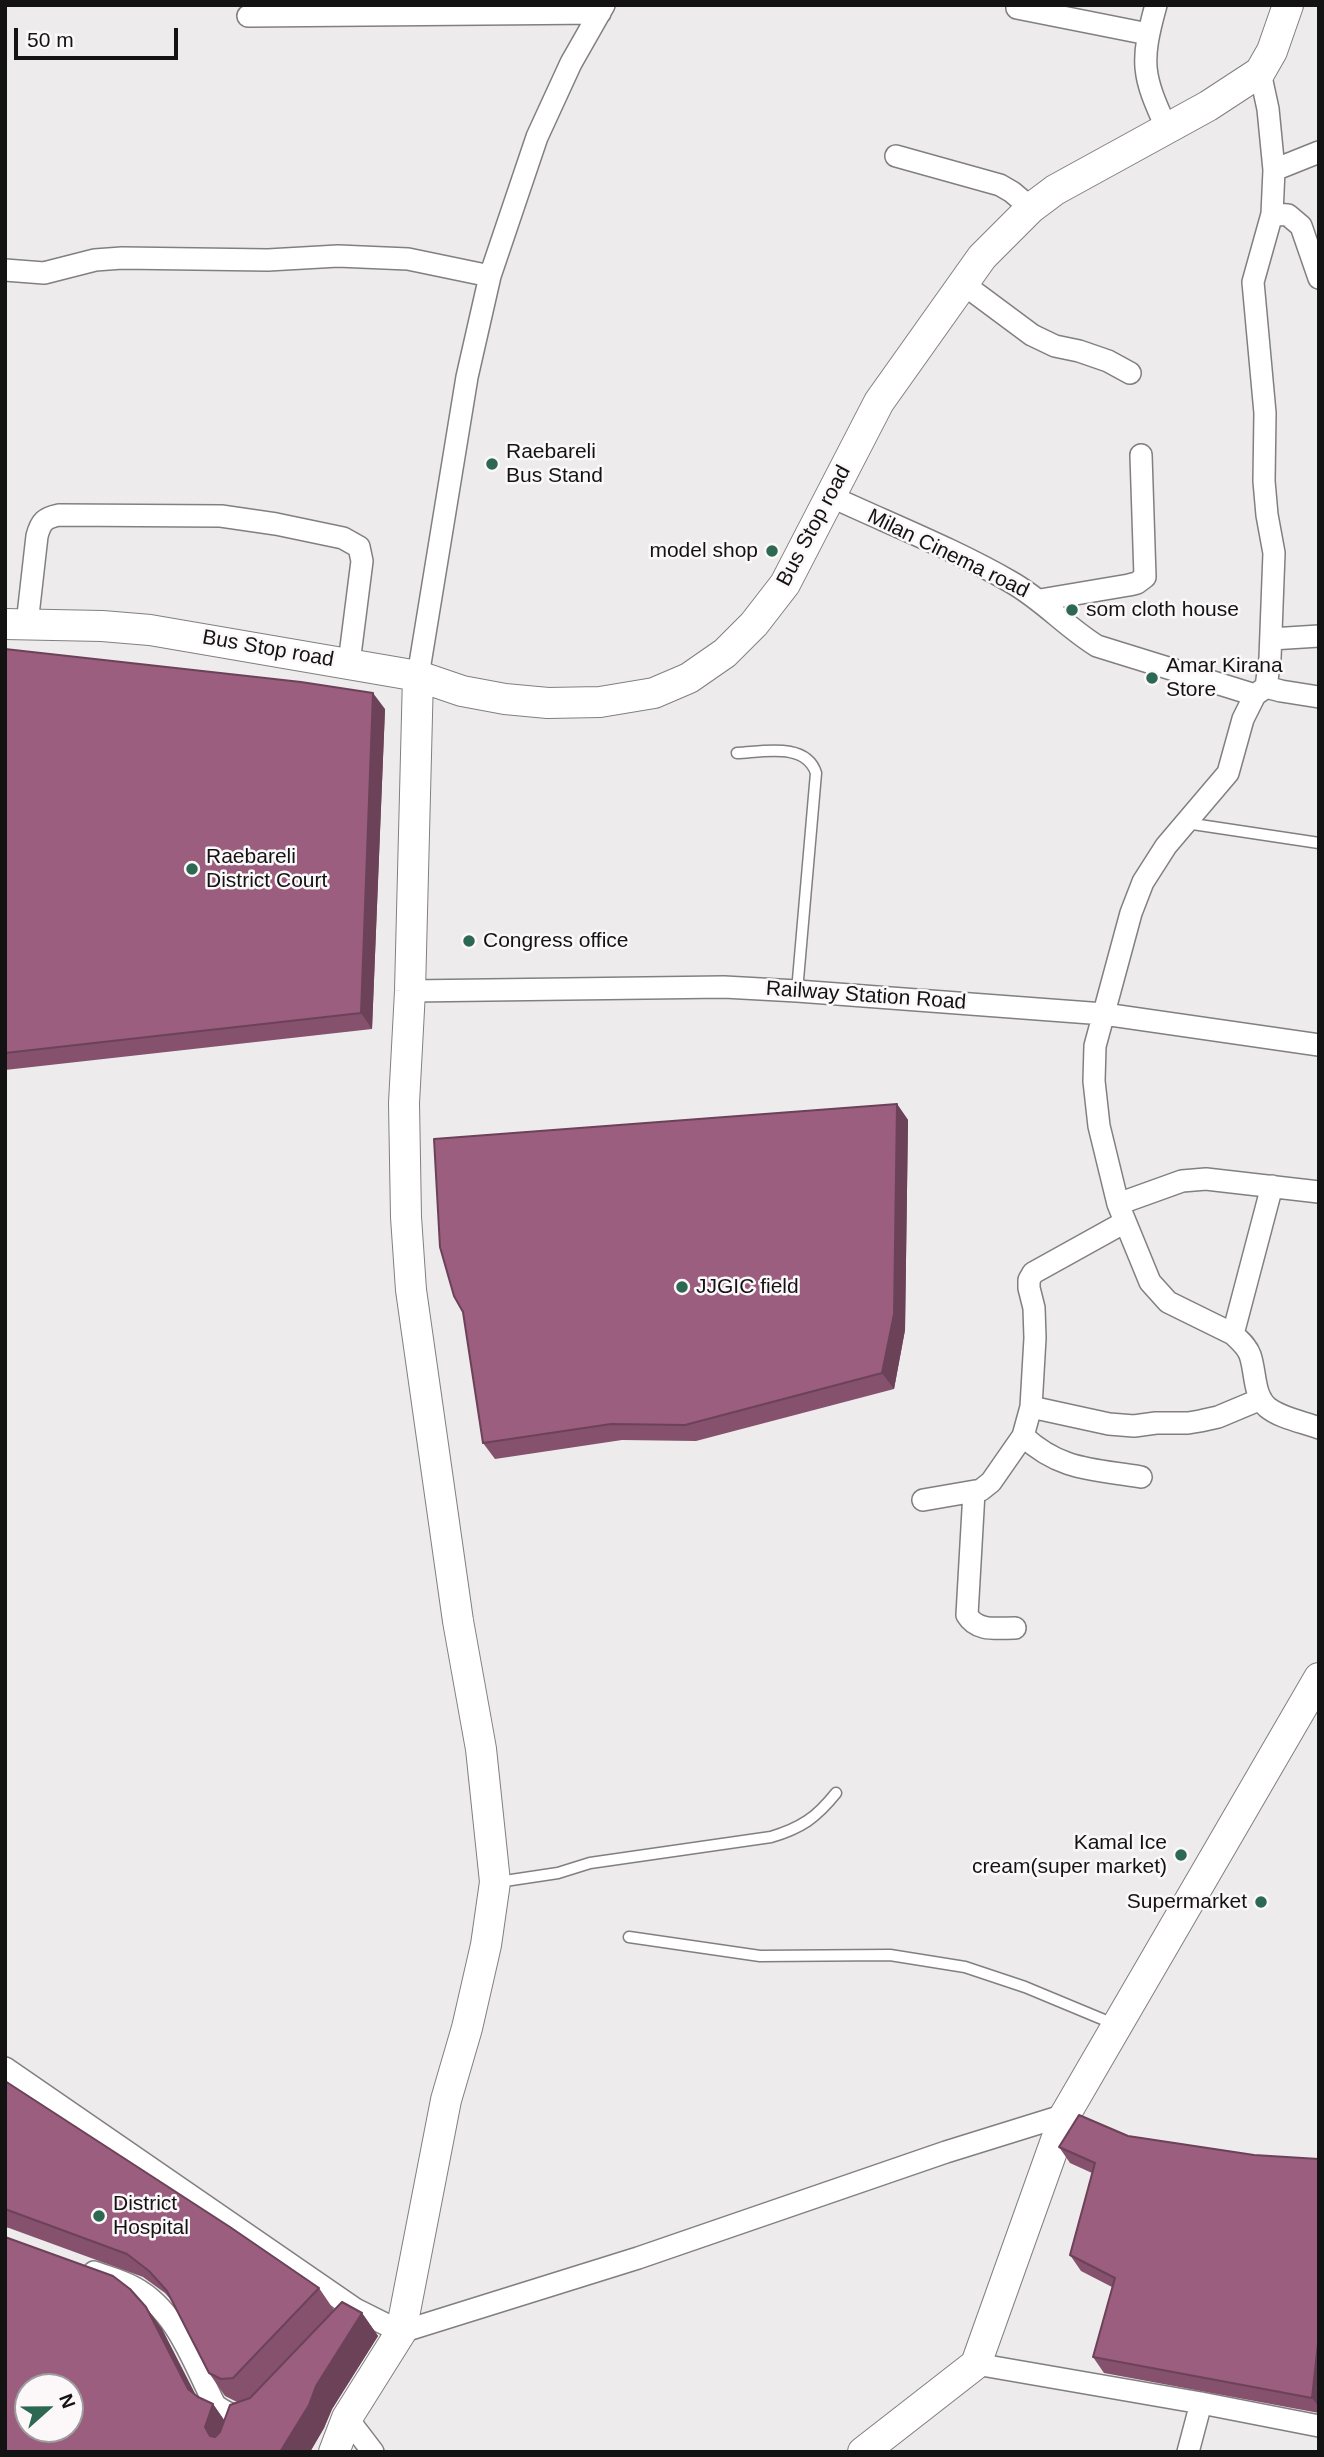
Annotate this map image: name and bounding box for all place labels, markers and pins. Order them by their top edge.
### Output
place label: Raebareli Bus Stand [506,439,603,489]
marker: Raebareli Bus Stand [484,456,500,472]
place label: model shop [649,538,758,564]
marker: model shop [764,543,780,559]
place label: som cloth house [1086,597,1239,623]
marker: som cloth house [1064,602,1080,618]
place label: Amar Kirana Store [1166,653,1283,703]
marker: Amar Kirana Store [1144,670,1160,686]
place label: Raebareli District Court [206,844,327,894]
marker: Raebareli District Court [184,861,200,877]
place label: Congress office [483,928,629,954]
marker: Congress office [461,933,477,949]
place label: JJGIC field [696,1274,799,1300]
marker: JJGIC field [674,1279,690,1295]
place label: Kamal Ice cream(super market) [972,1830,1167,1880]
marker: Kamal Ice cream(super market) [1173,1847,1189,1863]
place label: Supermarket [1127,1889,1247,1915]
marker: Supermarket [1253,1894,1269,1910]
place label: District Hospital [113,2191,189,2241]
marker: District Hospital [91,2208,107,2224]

